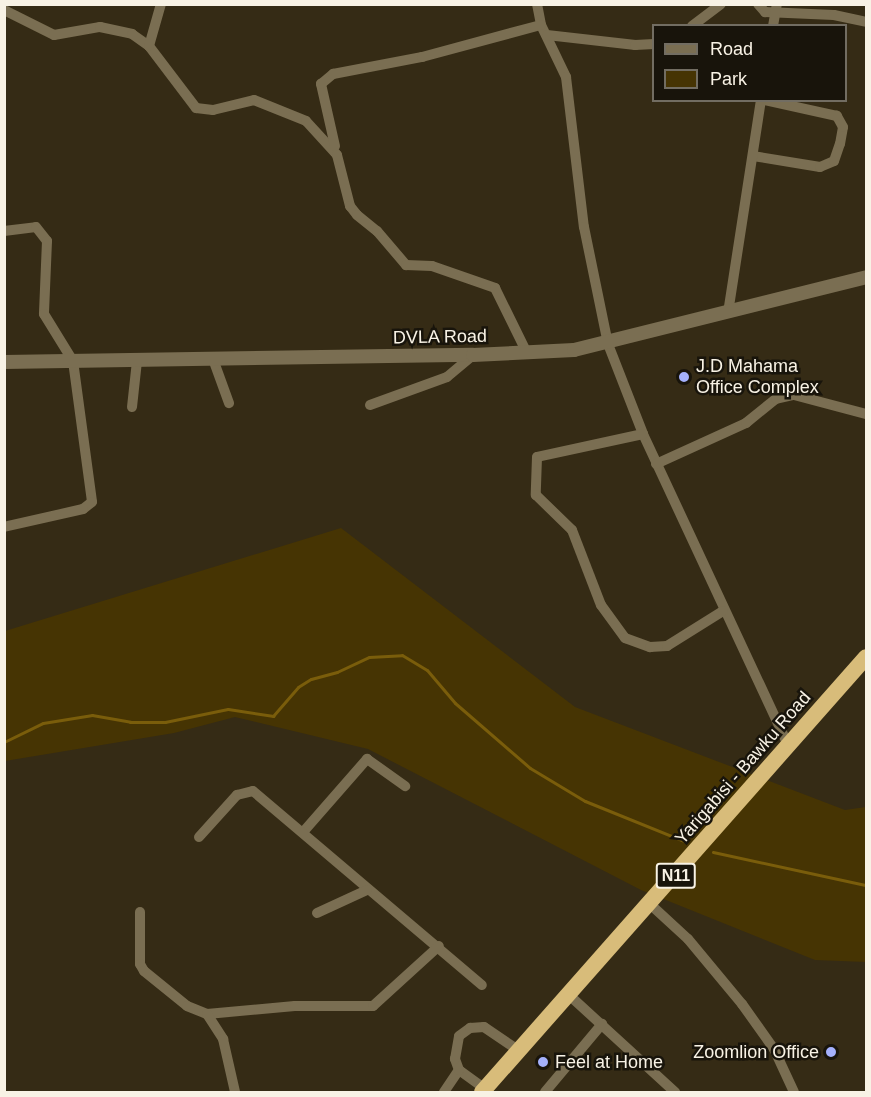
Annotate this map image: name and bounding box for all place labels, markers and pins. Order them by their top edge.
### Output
place label: J.D Mahama Office Complex [696,356,819,398]
marker: J.D Mahama Office Complex [677,370,691,384]
place label: Zoomlion Office [693,1041,819,1063]
marker: Zoomlion Office [824,1045,838,1059]
place label: Feel at Home [555,1051,663,1073]
marker: Feel at Home [536,1055,550,1069]

